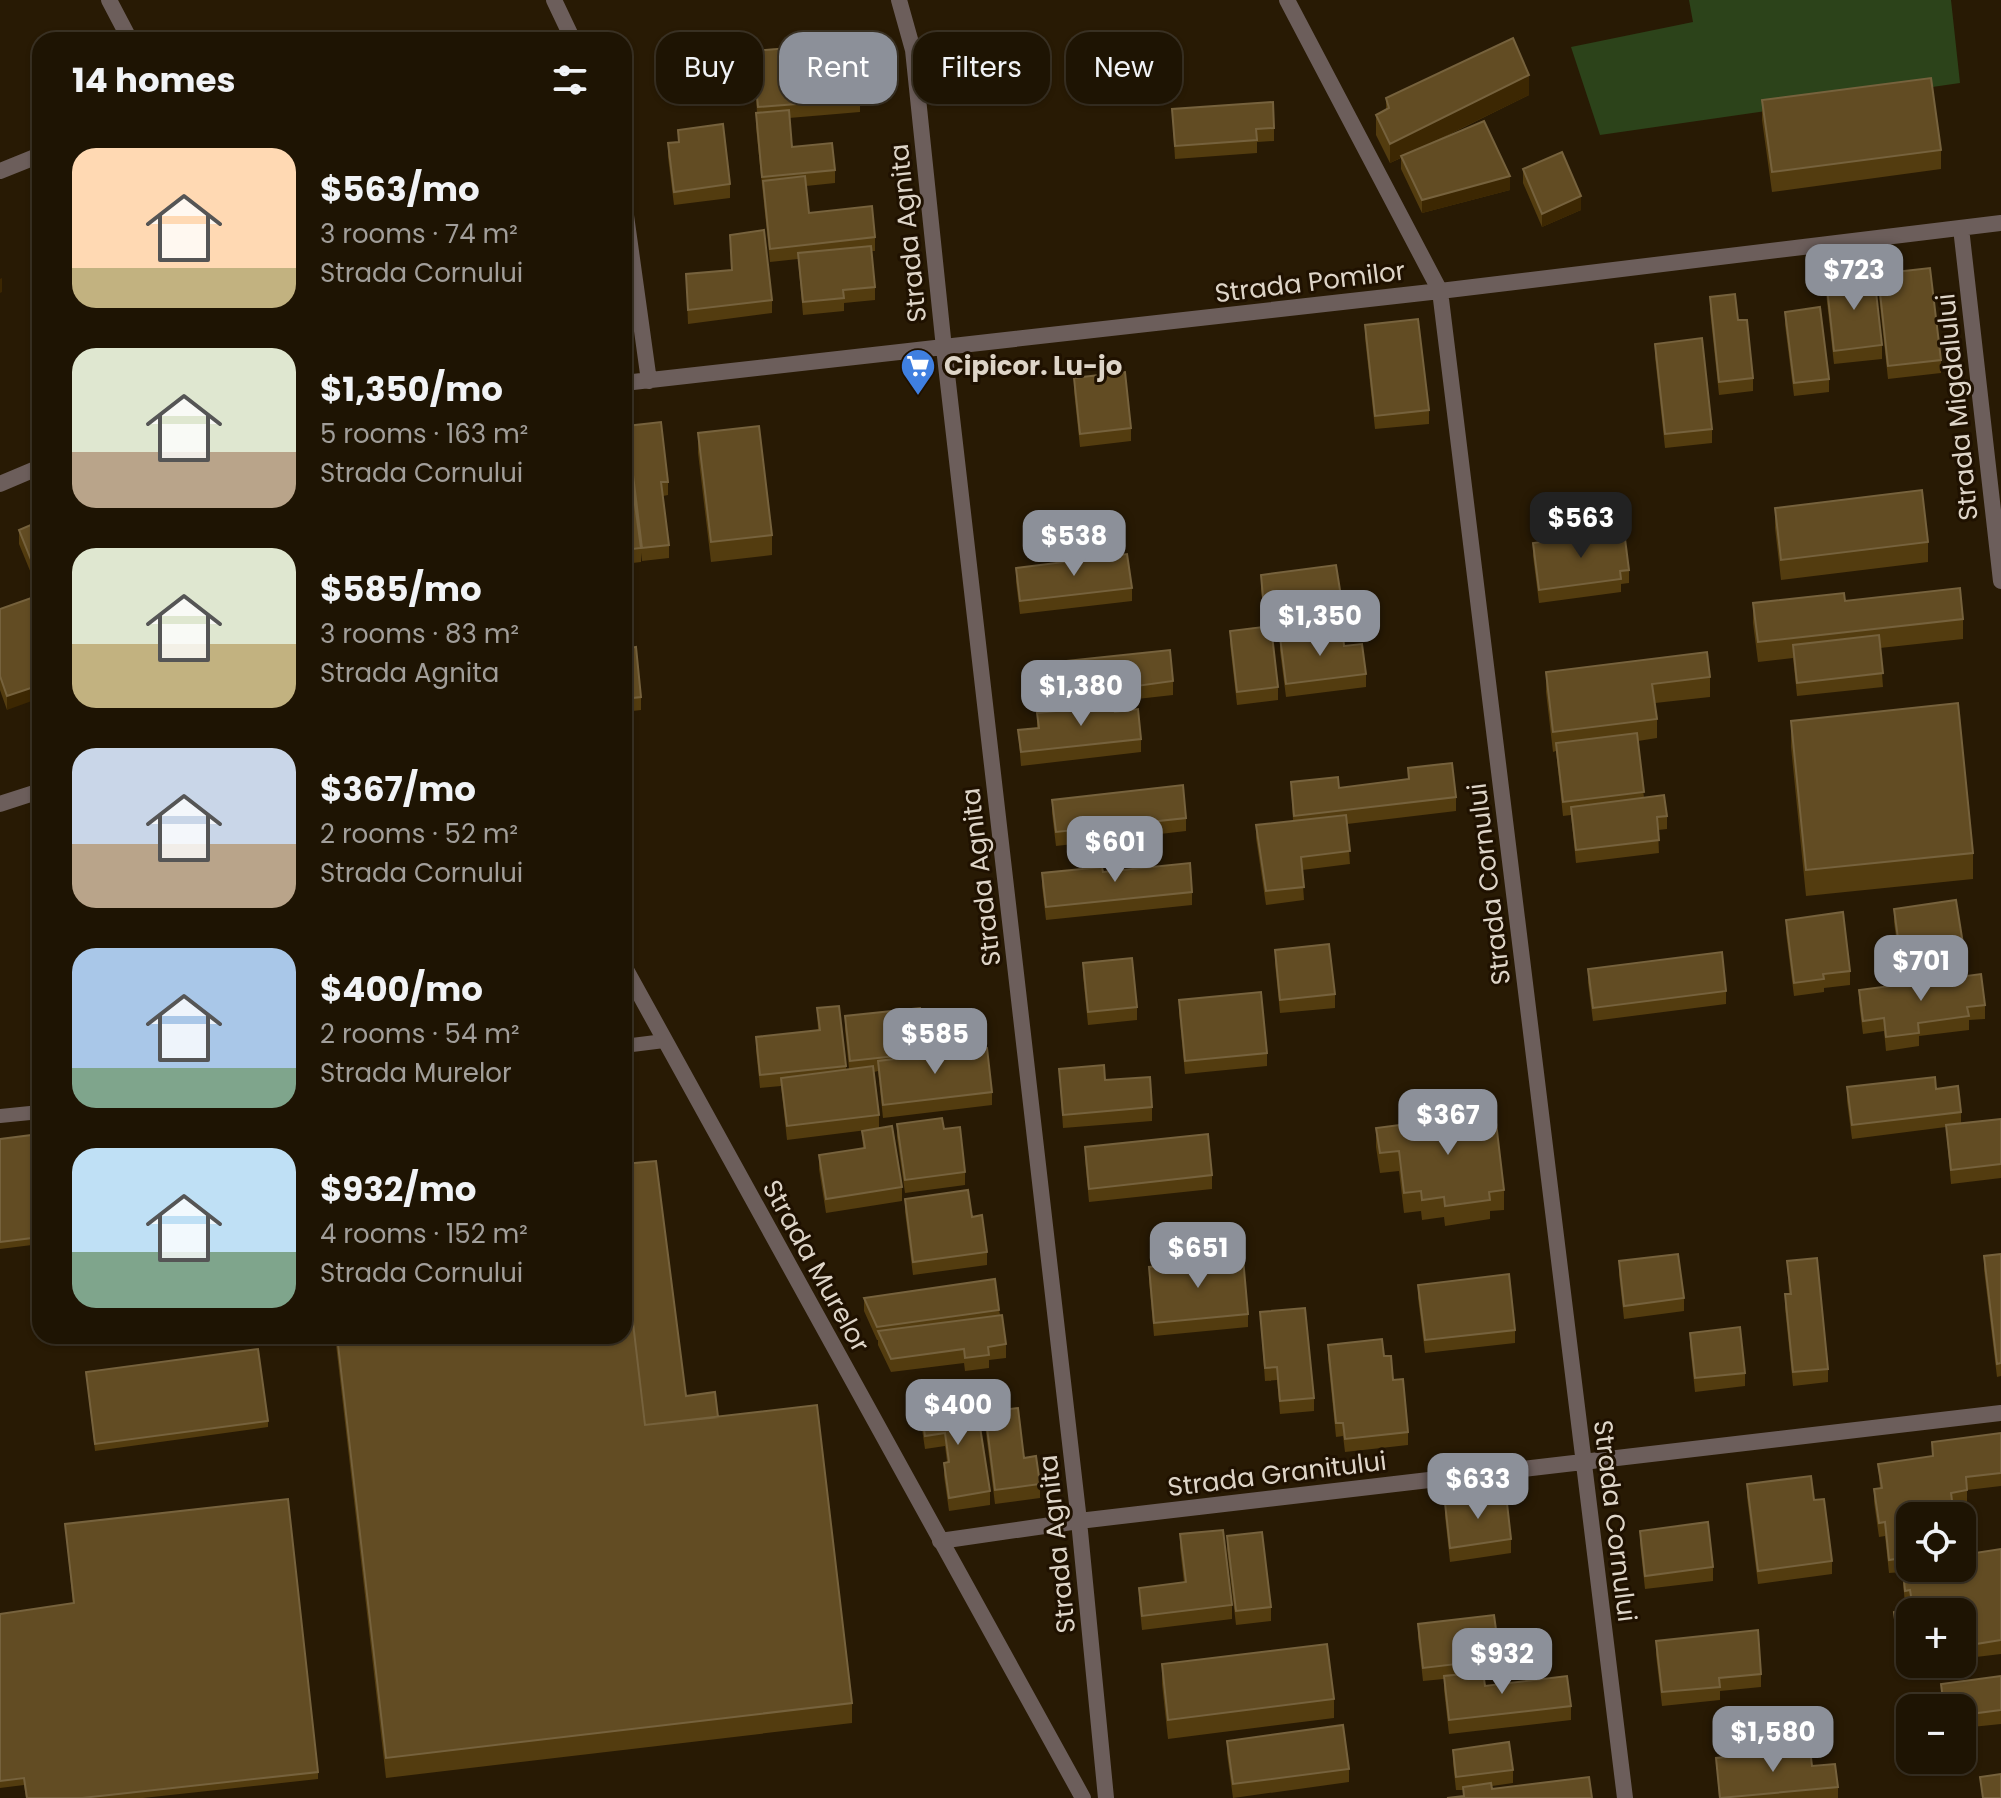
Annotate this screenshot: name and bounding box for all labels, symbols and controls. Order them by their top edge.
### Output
chip: Buy [656,32,763,104]
chip: Rent [779,32,897,104]
chip: Filters [913,32,1050,104]
chip: New [1066,32,1182,104]
text: 14 homes [72,56,236,104]
icon: filters [548,58,592,102]
street label: Strada Agnita [881,142,935,324]
text: $563/mo [320,165,480,213]
icon: home [136,180,232,276]
text: 3 rooms · 74 m² [320,216,518,252]
pin: $723 [1807,244,1901,312]
street label: Strada Pomilor [1213,252,1407,312]
text: $723 [1823,252,1885,288]
text: Strada Cornului [320,255,523,291]
street label: Strada Migdalului [1927,292,1987,522]
supermarket icon: Cipicor. Lu-jo [899,347,937,397]
place label: Cipicor. Lu-jo [944,348,1122,384]
text: $1,350/mo [320,365,503,413]
icon: home [136,380,232,476]
text: 5 rooms · 163 m² [320,416,528,452]
text: Strada Cornului [320,455,523,491]
pin: $563 [1534,492,1628,560]
text: $563 [1548,500,1614,536]
pin: $538 [1027,510,1121,578]
text: $538 [1041,518,1107,554]
text: $585/mo [320,565,482,613]
icon: home [136,580,232,676]
pin: $1,350 [1255,590,1385,658]
text: $1,350 [1278,598,1362,634]
text: 3 rooms · 83 m² [320,616,519,652]
text: Strada Agnita [320,655,499,691]
pin: $1,380 [1016,660,1146,728]
text: $1,380 [1039,668,1123,704]
text: $367/mo [320,765,476,813]
icon: home [136,780,232,876]
street label: Strada Cornului [1459,781,1519,987]
street label: Strada Agnita [952,786,1010,968]
text: 2 rooms · 52 m² [320,816,518,852]
pin: $601 [1068,816,1162,884]
text: $601 [1085,824,1145,860]
text: Strada Cornului [320,855,523,891]
pin: $701 [1874,935,1968,1003]
text: $701 [1892,943,1950,979]
text: $400/mo [320,965,483,1013]
icon: home [136,980,232,1076]
pin: $585 [888,1008,982,1076]
text: 2 rooms · 54 m² [320,1016,520,1052]
text: $585 [901,1016,969,1052]
text: Strada Murelor [320,1055,512,1091]
pin: $367 [1401,1089,1495,1157]
text: $367 [1416,1097,1480,1133]
text: $932/mo [320,1165,476,1213]
street label: Strada Murelor [754,1173,878,1359]
icon: home [136,1180,232,1276]
text: 4 rooms · 152 m² [320,1216,528,1252]
pin: $651 [1151,1222,1245,1290]
text: $651 [1168,1230,1228,1266]
text: Strada Cornului [320,1255,523,1291]
pin: $400 [911,1379,1005,1447]
text: $400 [924,1387,992,1423]
street label: Strada Cornului [1585,1418,1645,1624]
street label: Strada Granitului [1166,1443,1388,1505]
street label: Strada Agnita [1030,1453,1084,1635]
pin: $633 [1431,1453,1525,1521]
text: $633 [1445,1461,1511,1497]
map controls [1896,1502,1976,1774]
button: locate [1896,1502,1976,1582]
button: + [1896,1598,1976,1678]
pin: $932 [1455,1628,1549,1696]
text: $932 [1470,1636,1534,1672]
button: − [1896,1694,1976,1774]
pin: $1,580 [1708,1706,1838,1774]
text: $1,580 [1730,1714,1816,1750]

